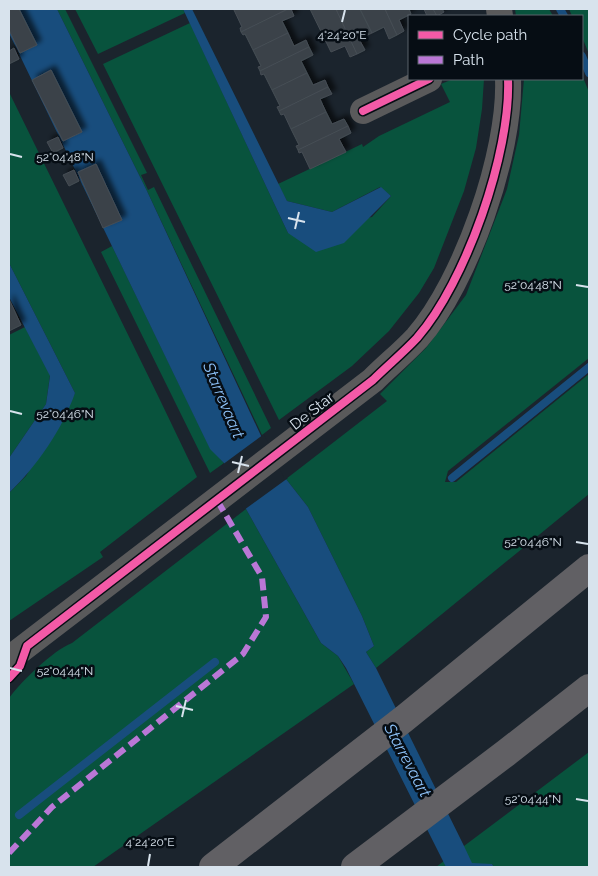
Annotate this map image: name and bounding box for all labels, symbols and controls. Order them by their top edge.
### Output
legend [408,15,583,80]
text: Cycle path [453,26,527,44]
text: 4°24'20"E [317,28,367,42]
text: Path [453,51,484,69]
text: 52°04'48"N [36,150,94,164]
text: 52°04'48"N [504,278,562,292]
water label: Starrevaart [199,359,248,442]
street label: De Star [286,388,338,434]
text: 52°04'46"N [36,407,94,421]
text: 52°04'46"N [504,535,562,549]
text: 52°04'44"N [37,664,93,678]
water label: Starrevaart [380,719,435,801]
text: 52°04'44"N [505,792,561,806]
text: 4°24'20"E [125,835,175,849]

